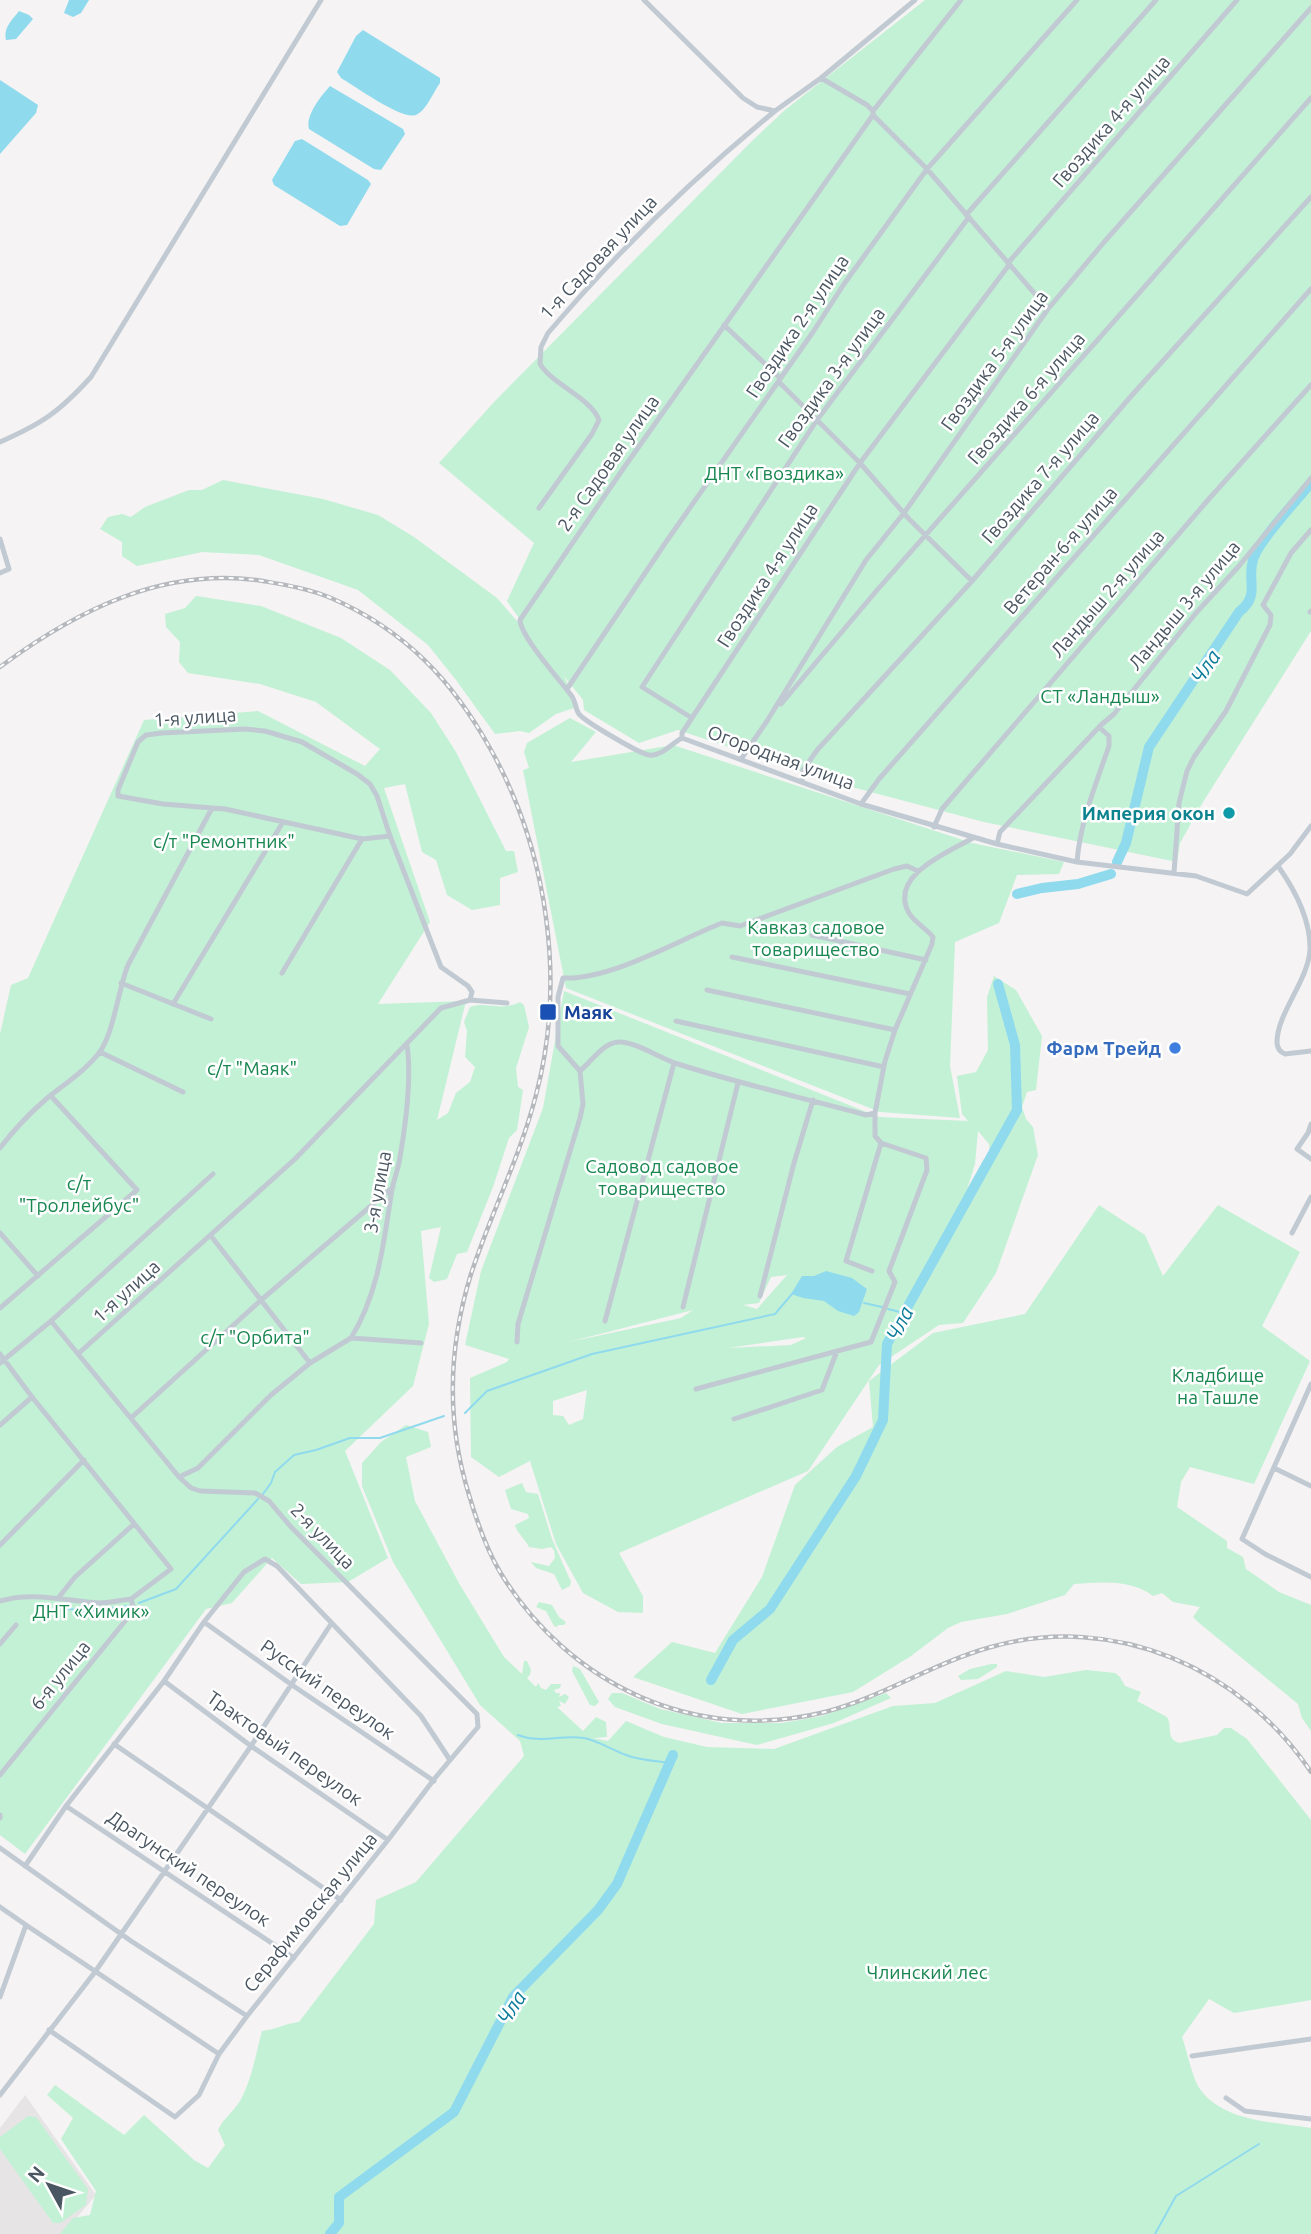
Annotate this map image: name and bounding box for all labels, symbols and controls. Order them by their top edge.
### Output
street label: Гвоздика 4-я улица [1048,51,1174,191]
street label: 1-я Садовая улица [535,191,661,323]
street label: Гвоздика 2-я улица [741,250,853,402]
street label: Гвоздика 5-я улица [936,286,1052,434]
street label: Гвоздика 3-я улица [773,303,889,451]
street label: Гвоздика 6-я улица [963,328,1089,468]
street label: 2-я Садовая улица [553,391,663,535]
street label: Гвоздика 7-я улица [977,407,1103,547]
park label: ДНТ «Гвоздика» [704,462,844,484]
street label: Ветеран-6-я улица [999,482,1121,618]
street label: Гвоздика 4-я улица [712,499,822,651]
street label: Ландыш 2-я улица [1046,525,1168,661]
street label: Ландыш 3-я улица [1124,536,1244,674]
water label: Чла [1185,645,1225,687]
park label: СТ «Ландыш» [1040,685,1160,707]
street label: 1-я улица [153,703,237,731]
street label: Огородная улица [705,720,857,794]
place label: Империя окон [1082,802,1215,824]
marker: Империя окон [1221,805,1237,821]
park label: с/т "Ремонтник" [153,830,295,852]
park label: Кавказ садовое товарищество [747,916,885,960]
place label: Маяк [564,1001,613,1023]
marker: Маяк [538,1002,558,1022]
place label: Фарм Трейд [1046,1037,1162,1059]
marker: Фарм Трейд [1167,1040,1183,1056]
park label: с/т "Маяк" [207,1057,297,1079]
street label: 3-я улица [359,1149,395,1235]
park label: Садовод садовое товарищество [585,1155,739,1199]
park label: с/т "Троллейбус" [19,1172,139,1216]
street label: 1-я улица [88,1255,164,1327]
water label: Чла [880,1302,918,1344]
park label: с/т "Орбита" [200,1326,310,1348]
park label: Кладбище на Ташле [1172,1364,1264,1408]
street label: 2-я улица [286,1499,360,1573]
park label: ДНТ «Химик» [32,1600,150,1622]
street label: Русский переулок [257,1634,400,1744]
street label: 6-я улица [25,1636,95,1714]
street label: Трактовый переулок [203,1686,367,1810]
street label: Драгунский переулок [103,1805,275,1931]
street label: Серафимовская улица [239,1828,381,1996]
park label: Члинский лес [866,1961,988,1983]
water label: Чла [491,1986,531,2028]
north arrow [14,2150,84,2220]
text: N [23,2162,49,2187]

